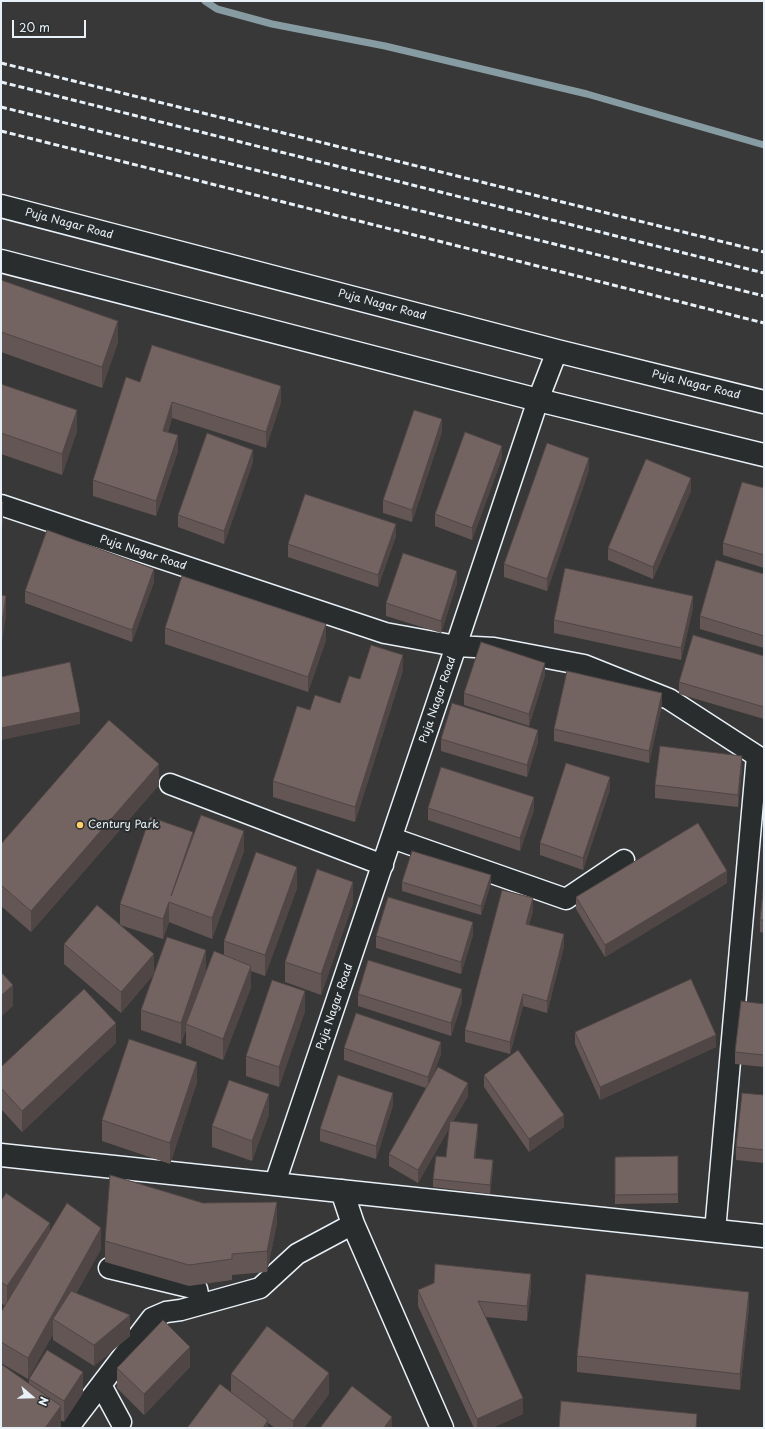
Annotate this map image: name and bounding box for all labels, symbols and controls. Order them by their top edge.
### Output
scale bar [14,12,88,38]
text: 20 m [19,18,50,36]
street label: Puja Nagar Road [24,206,114,242]
street label: Puja Nagar Road [337,287,427,323]
street label: Puja Nagar Road [650,368,742,402]
street label: Puja Nagar Road [98,533,188,573]
street label: Puja Nagar Road [417,655,459,745]
place label: Century Park [88,818,159,832]
marker: Century Park [75,820,85,830]
street label: Puja Nagar Road [314,962,356,1052]
north arrow [12,1377,52,1417]
text: N [34,1394,53,1408]

